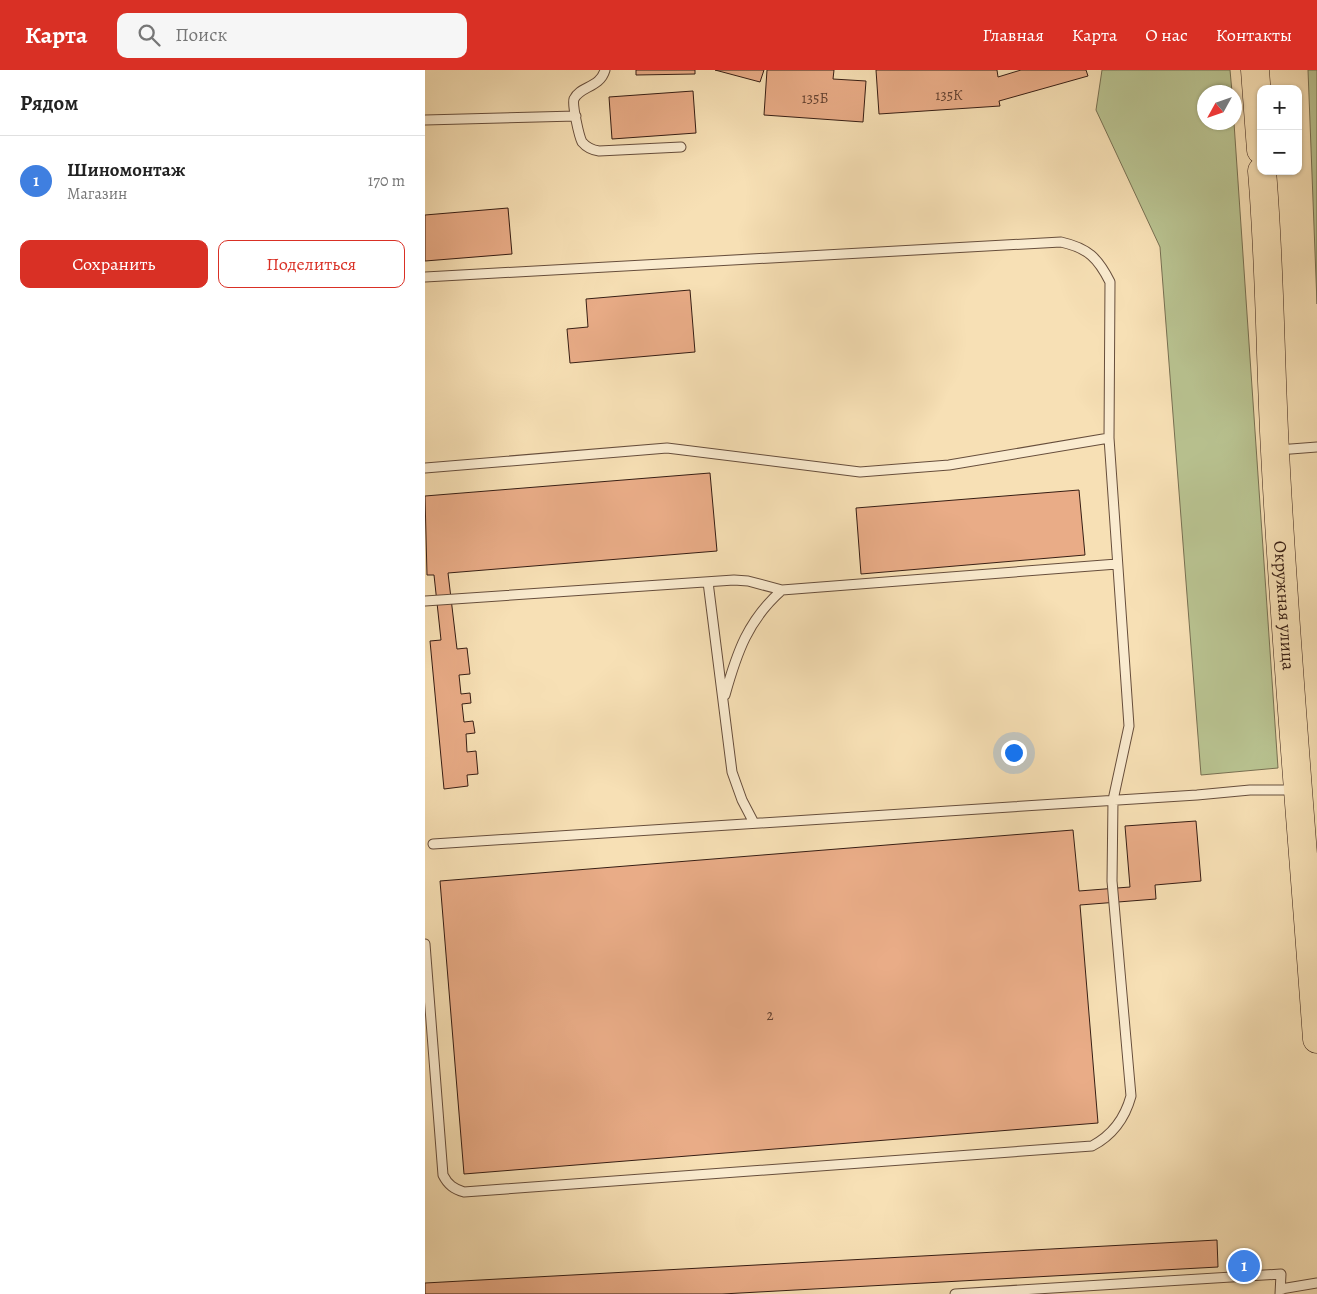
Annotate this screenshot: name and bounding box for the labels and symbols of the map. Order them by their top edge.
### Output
house number: 135К [935,85,963,105]
north arrow [1197,85,1242,130]
house number: 135Б [802,88,828,108]
street label: Окружная улица [1268,540,1301,672]
your location [1001,740,1027,766]
house number: 2 [766,1005,774,1025]
pin: 1 [1228,1247,1260,1285]

